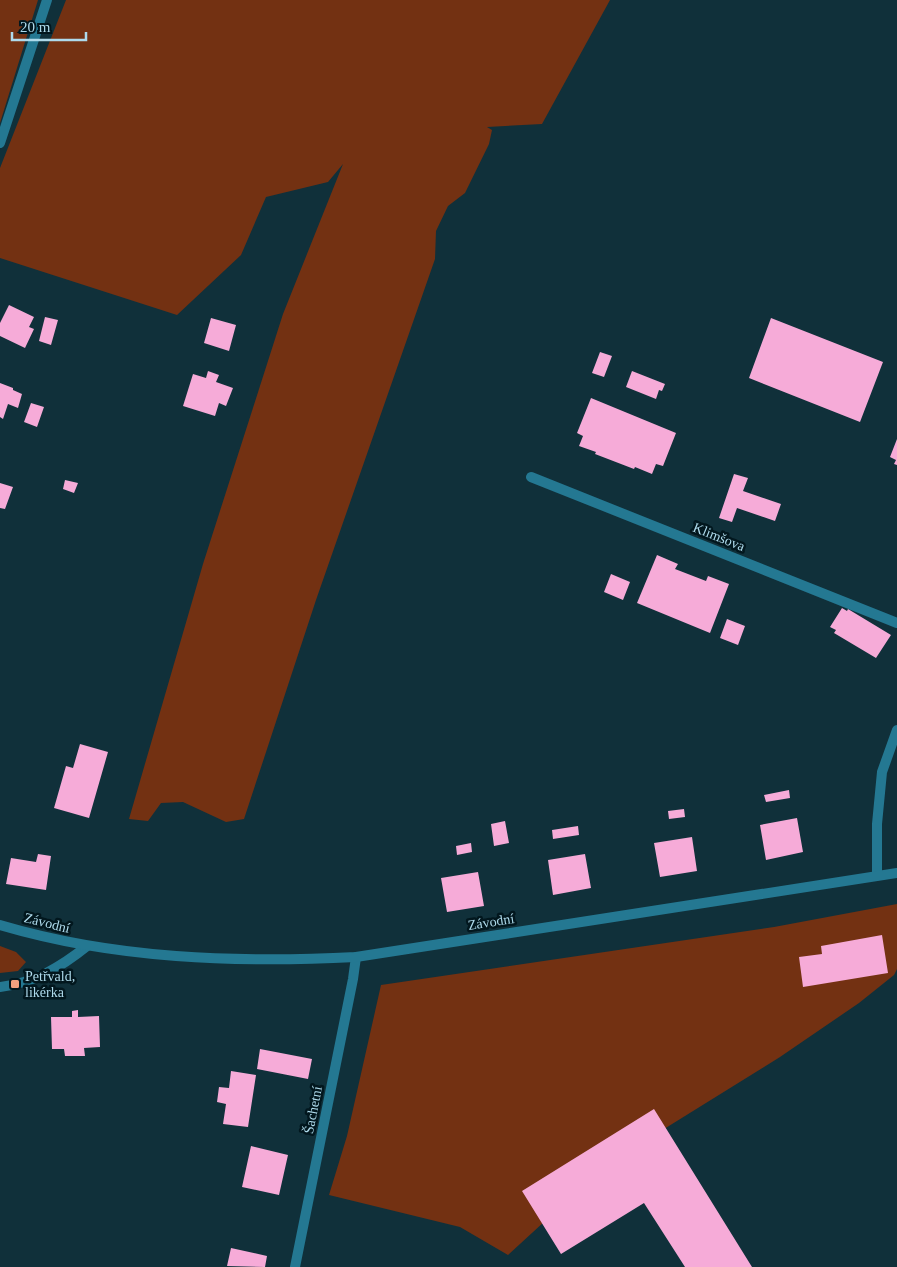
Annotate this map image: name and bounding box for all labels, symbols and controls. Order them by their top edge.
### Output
scale bar [12,10,86,42]
text: 20 m [20,19,51,35]
street label: Klimšova [691,520,748,554]
street label: Závodní [23,910,72,936]
street label: Závodní [467,911,515,933]
place label: Petřvald, likérka [25,969,75,1000]
marker: Petřvald, likérka [9,978,21,990]
street label: Šachetní [300,1085,325,1135]

